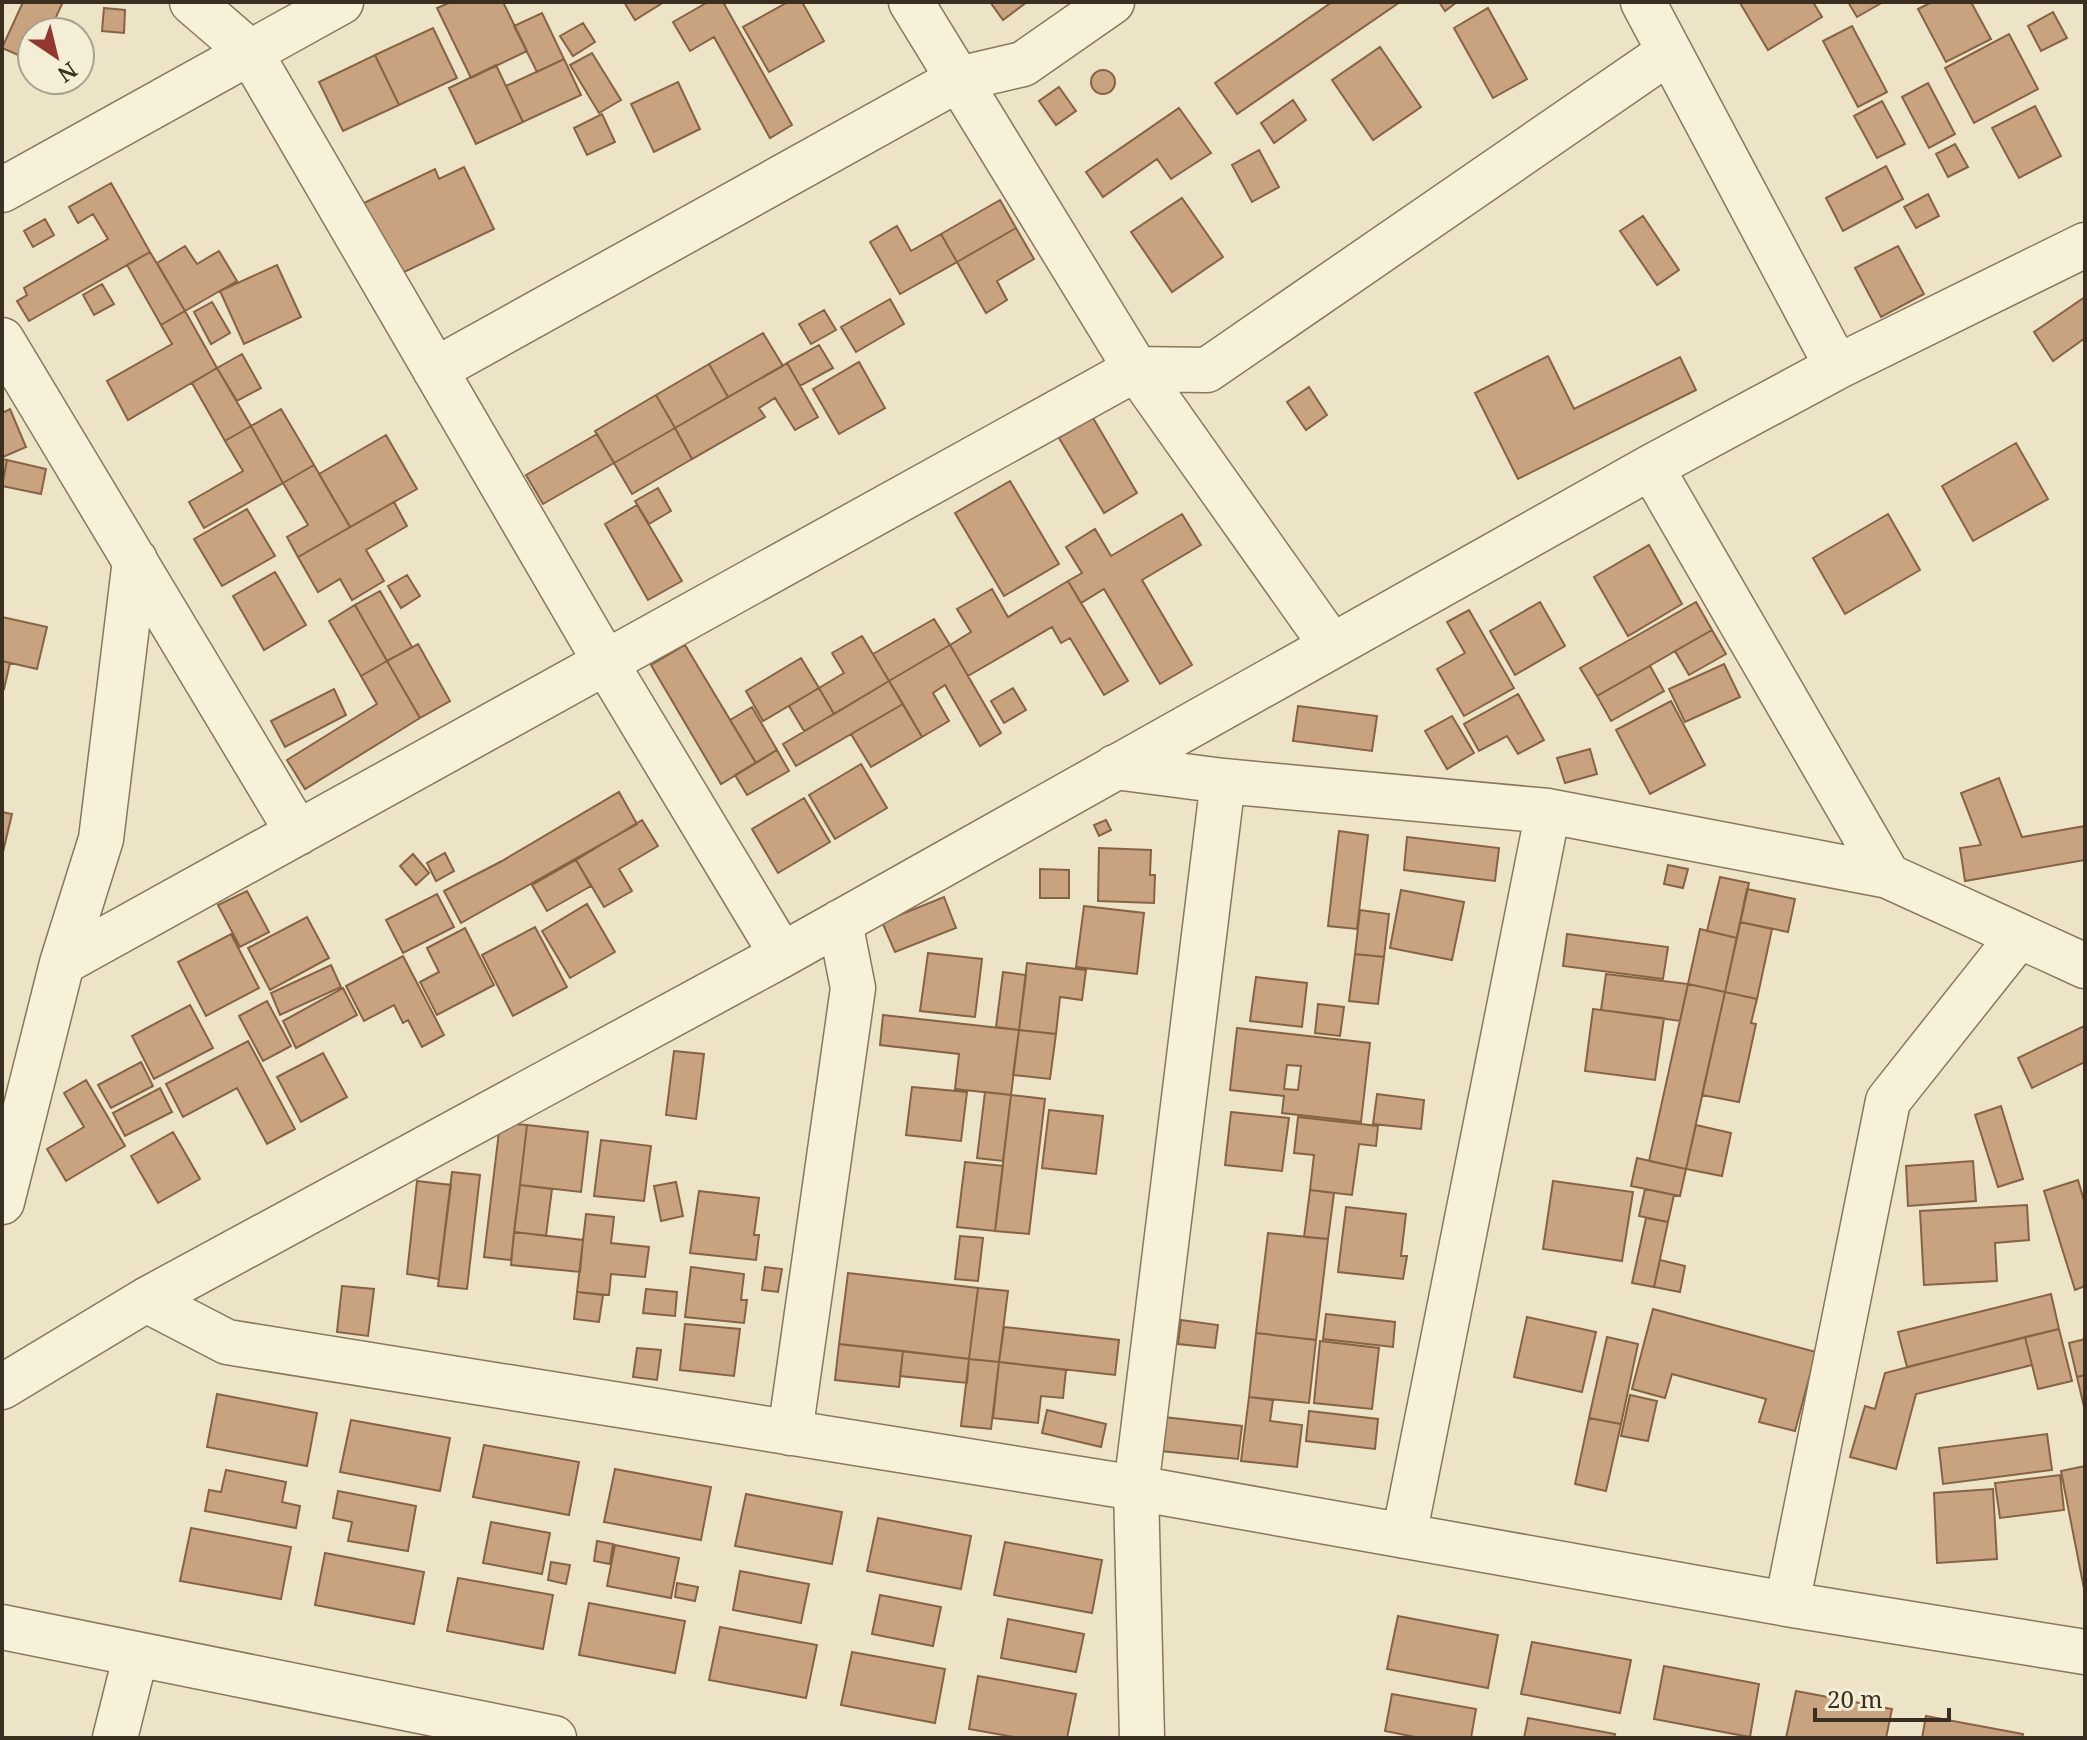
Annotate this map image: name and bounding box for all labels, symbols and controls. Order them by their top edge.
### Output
north arrow [16,16,96,96]
text: N [52,56,84,90]
scale bar [1815,1672,1949,1722]
text: 20 m [1827,1682,1883,1715]

